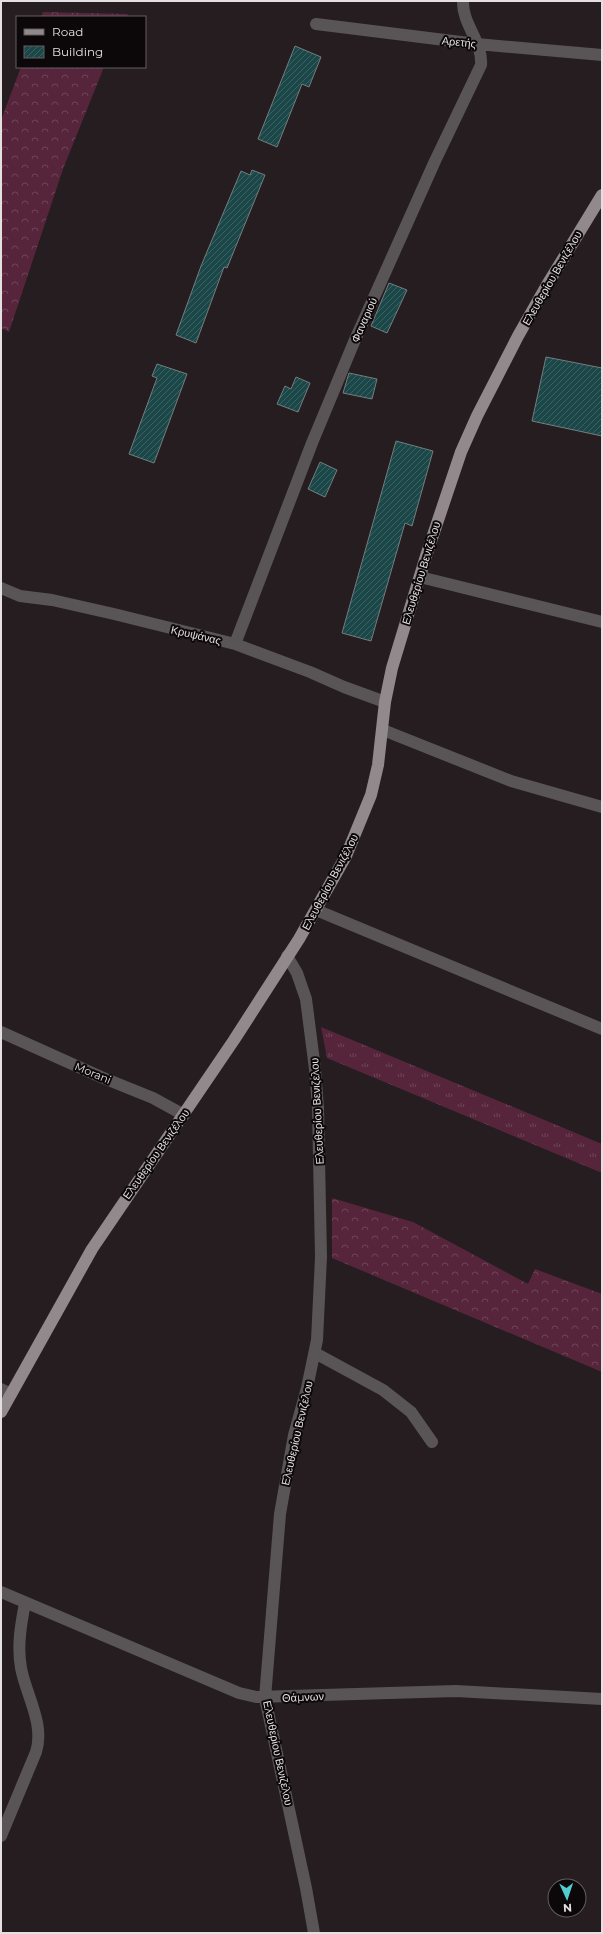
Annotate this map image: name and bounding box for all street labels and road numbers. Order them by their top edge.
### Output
street label: Αρετής [441,33,477,51]
street label: Ελευθερίου Βενιζέλου [519,228,585,328]
street label: Φαναριού [348,295,380,345]
street label: Ελευθερίου Βενιζέλου [399,520,443,626]
street label: Κρυψάνας [170,622,222,648]
street label: Ελευθερίου Βενιζέλου [299,831,361,933]
street label: Ελευθερίου Βενιζελου [307,1057,327,1165]
street label: Morani [73,1059,113,1087]
street label: Ελευθερίου Βενιζέλου [120,1106,192,1202]
street label: Ελευθερίου Βενιζελου [278,1379,316,1487]
street label: Θάμνων [282,1689,325,1705]
street label: Ελευθερίου Βενιζελου [260,1699,296,1807]

